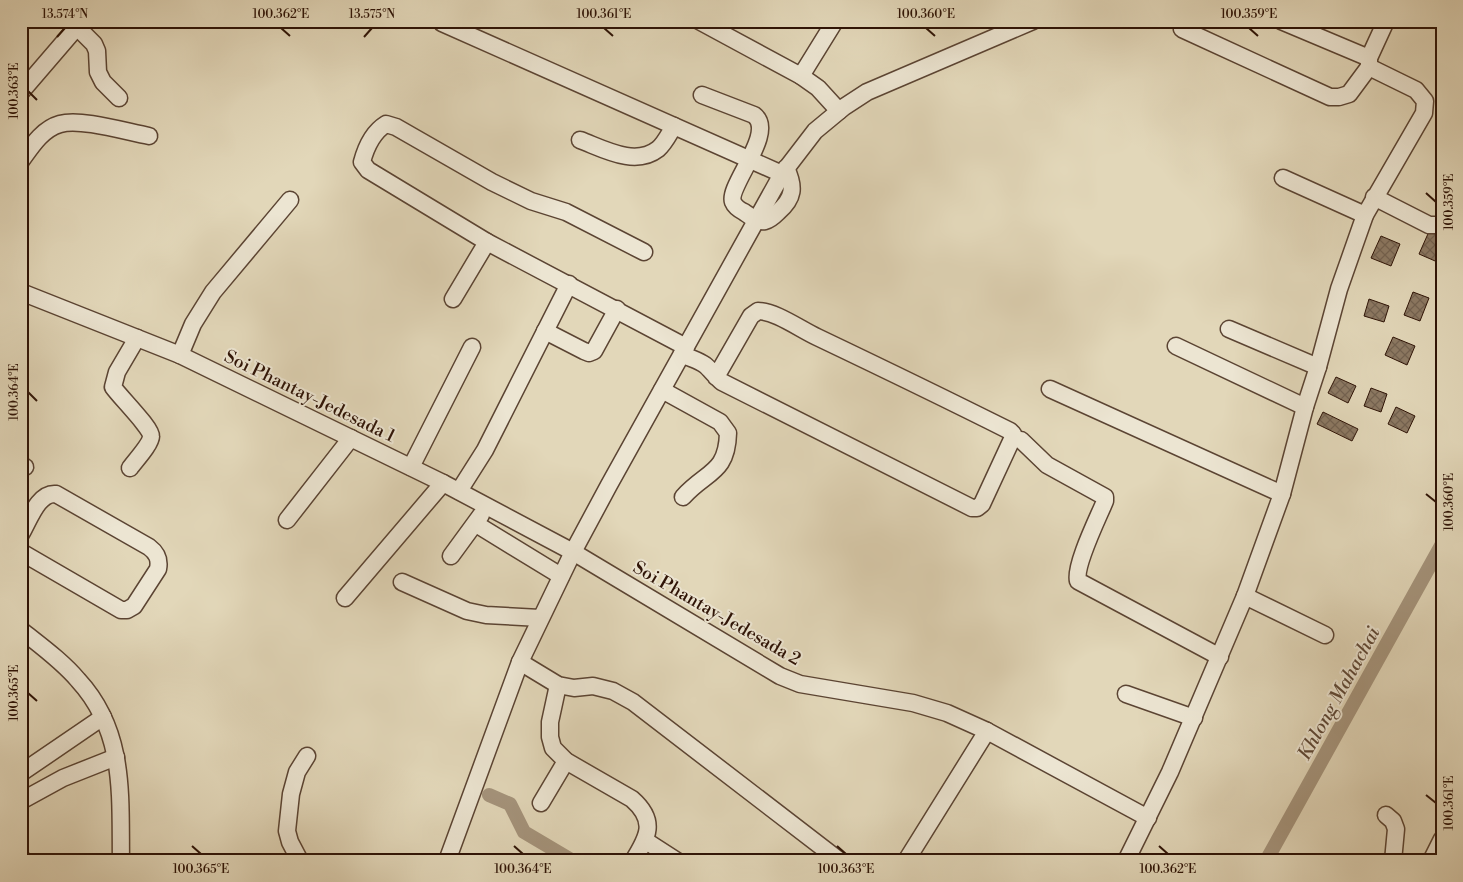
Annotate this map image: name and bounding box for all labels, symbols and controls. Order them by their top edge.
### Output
text: 13.574°N [42,7,88,22]
text: 100.362°E [253,7,309,22]
text: 13.575°N [349,7,395,22]
text: 100.361°E [577,7,631,22]
text: 100.360°E [897,7,955,22]
text: 100.359°E [1221,7,1277,22]
text: 100.363°E [7,63,22,119]
text: 100.359°E [1442,174,1457,230]
street label: Soi Phantay-Jedesada 1 [220,345,399,448]
text: 100.364°E [7,363,22,421]
text: 100.360°E [1442,473,1457,531]
street label: Soi Phantay-Jedesada 2 [629,556,805,671]
water label: Khlong Mahachai [1292,623,1385,764]
text: 100.365°E [7,665,22,721]
text: 100.361°E [1442,776,1457,830]
text: 100.365°E [173,862,229,877]
text: 100.364°E [494,862,552,877]
text: 100.363°E [818,862,874,877]
text: 100.362°E [1140,862,1196,877]

